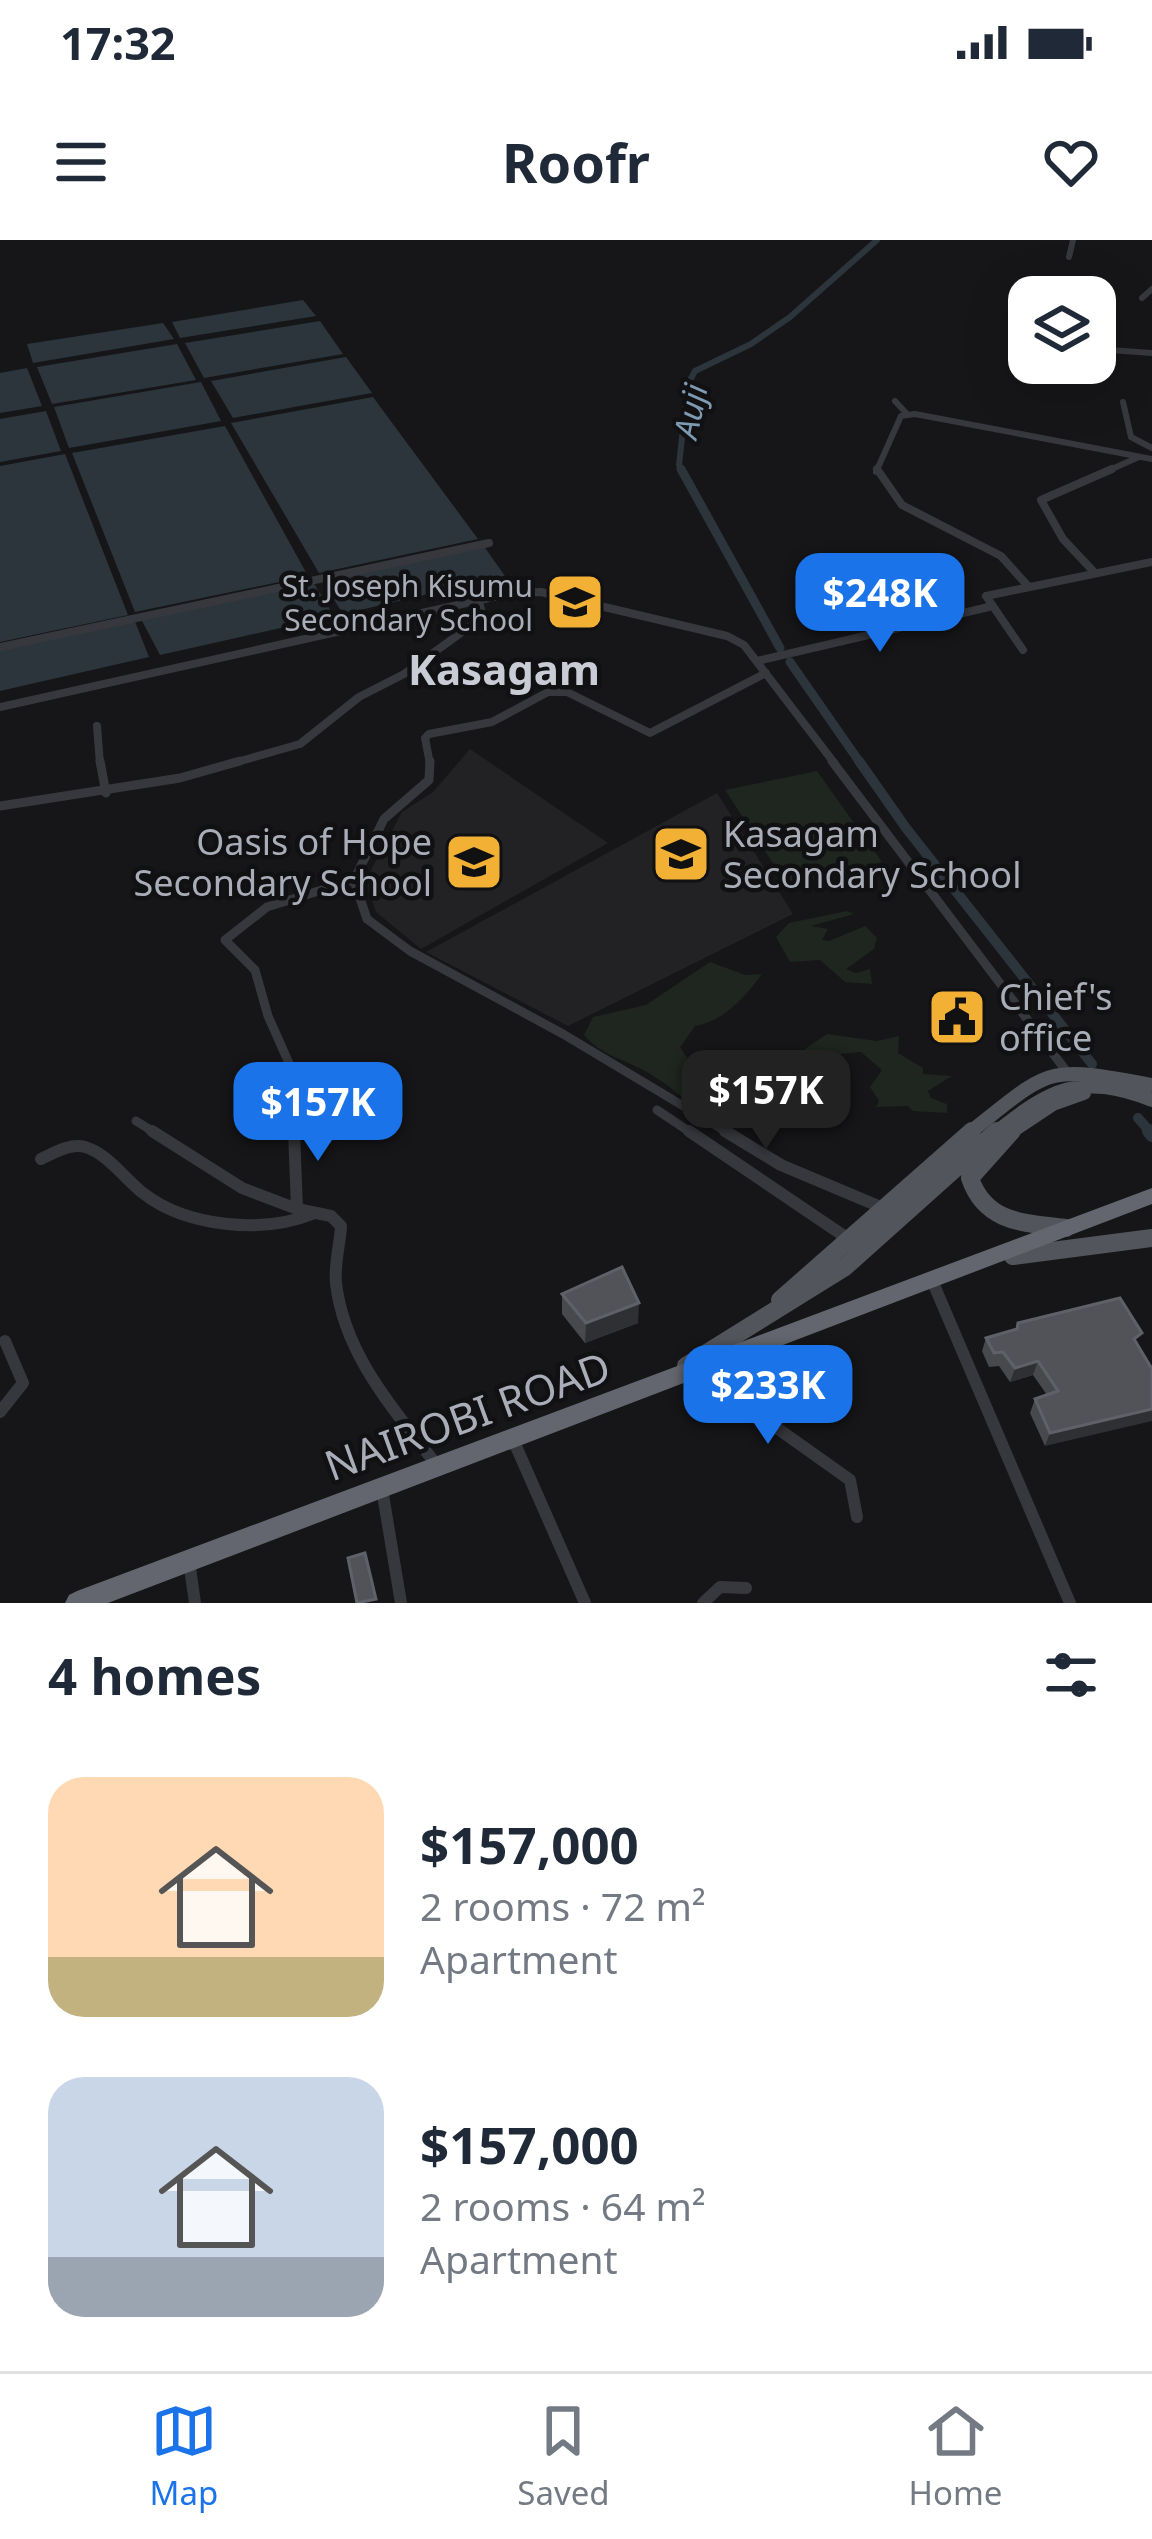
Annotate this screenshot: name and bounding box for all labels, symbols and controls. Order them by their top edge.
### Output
text: 17:32 [60,12,176,73]
text: Roofr [502,125,650,199]
icon: menu [48,129,114,195]
icon: heart [1038,129,1104,195]
map controls [1008,276,1116,384]
button: layers [1008,276,1116,384]
water label: Auji [662,379,718,444]
pin: $248K [796,553,964,655]
place label: St. Joseph Kisumu Secondary School [282,565,533,640]
text: $248K [822,565,938,618]
school or university icon: St. Joseph Kisumu Secondary School [544,571,606,633]
district label: Kasagam [408,640,600,697]
place label: Kasagam Secondary School [723,809,1021,899]
place label: Oasis of Hope Secondary School [134,817,432,907]
school or university icon: Kasagam Secondary School [650,823,712,885]
school or university icon: Oasis of Hope Secondary School [443,831,505,893]
place label: Chief's office [999,972,1112,1062]
public building icon: Chief's office [926,986,988,1048]
pin: $157K [682,1050,850,1152]
pin: $157K [234,1062,402,1164]
text: $157K [708,1062,824,1115]
text: $157K [260,1074,376,1127]
street label: NAIROBI ROAD [316,1337,618,1493]
pin: $233K [684,1345,852,1447]
text: $233K [710,1357,826,1410]
text: 4 homes [48,1640,261,1710]
icon: filters [1038,1642,1104,1708]
text: $157,000 [420,1809,639,1879]
icon: home [144,1825,288,1969]
text: 2 rooms · 72 m² [420,1879,706,1932]
text: Apartment [420,1932,618,1985]
text: $157,000 [420,2109,639,2179]
icon: home [144,2125,288,2269]
text: 2 rooms · 64 m² [420,2179,706,2232]
text: Apartment [420,2232,618,2285]
tab: Map [150,2398,218,2515]
tab: Saved [517,2398,610,2515]
tab: Home [909,2398,1002,2515]

